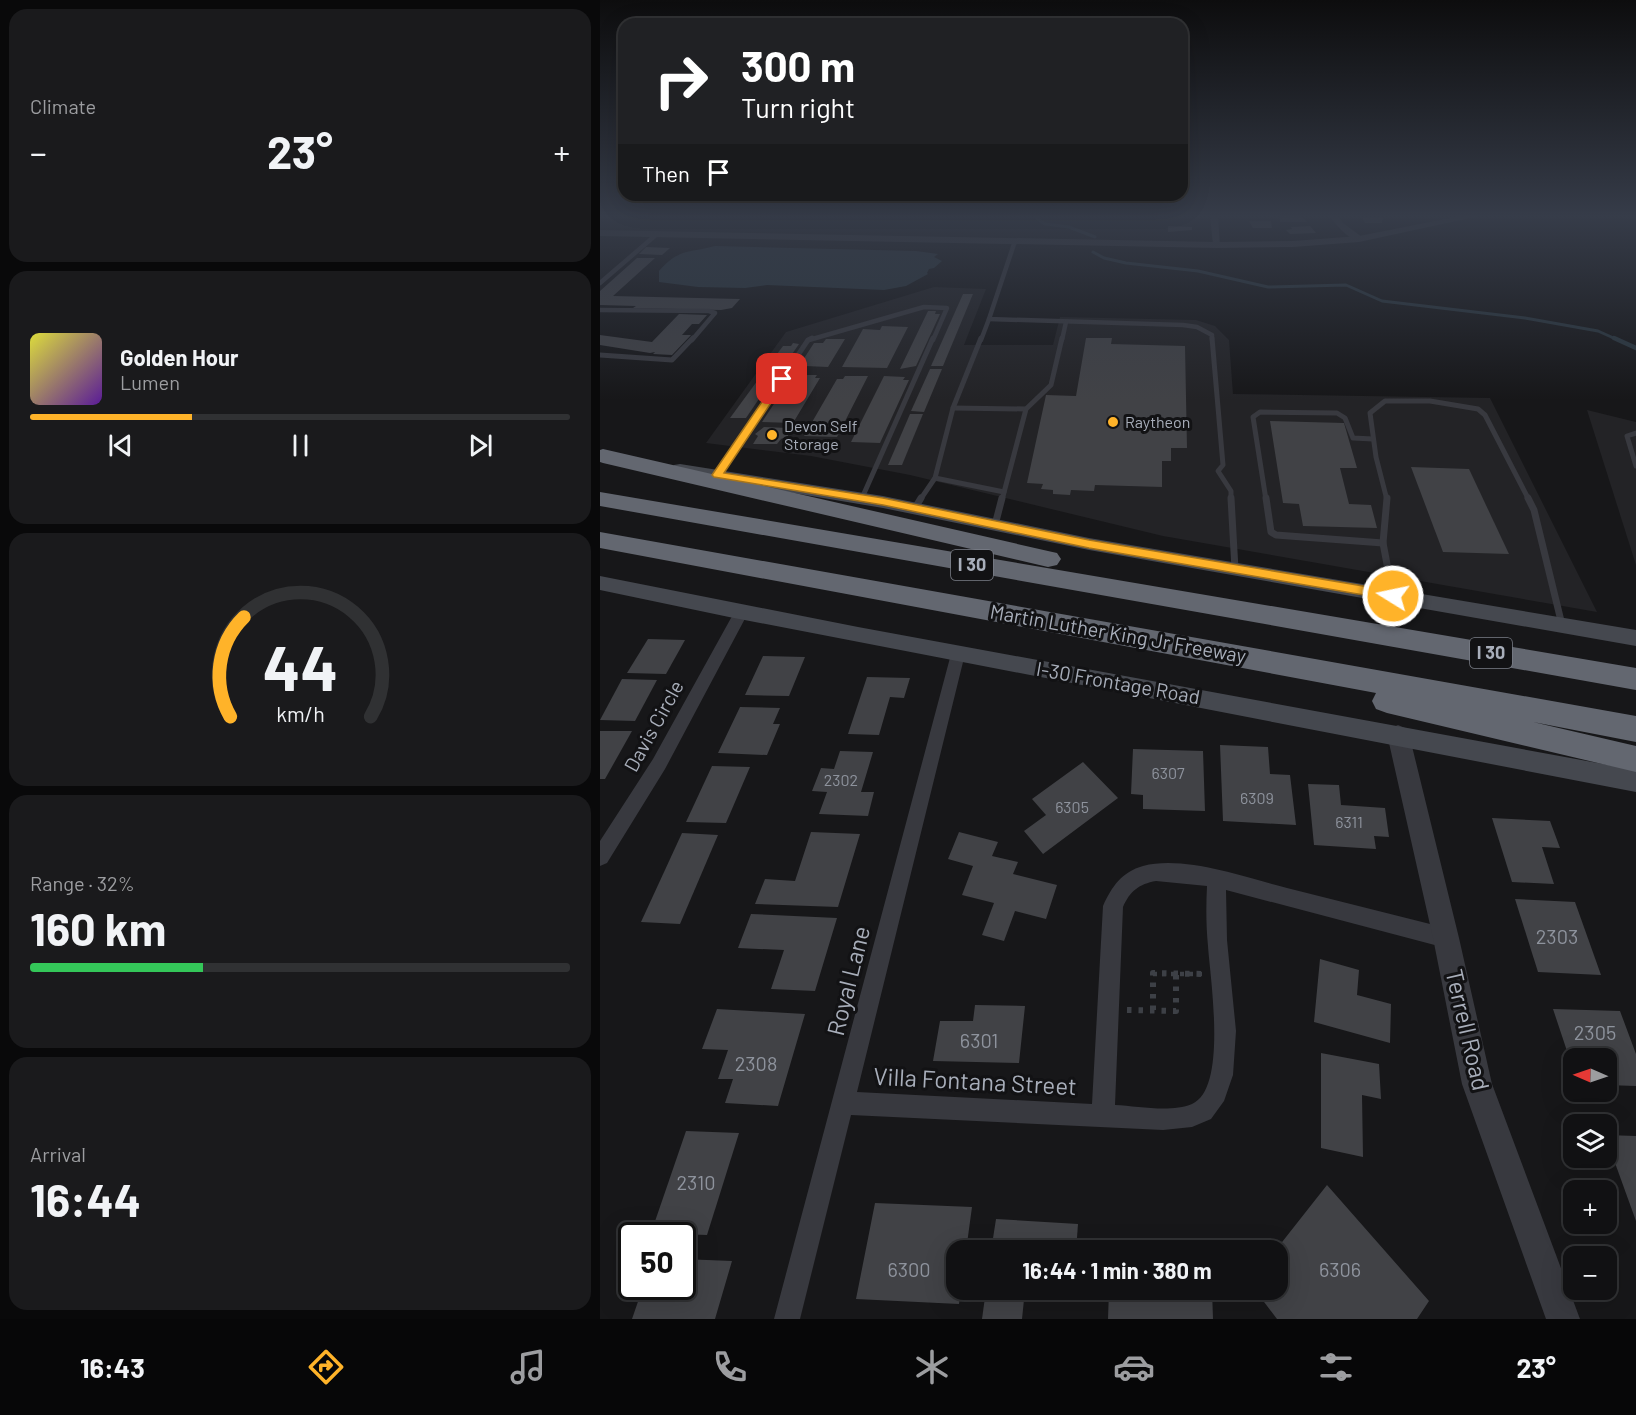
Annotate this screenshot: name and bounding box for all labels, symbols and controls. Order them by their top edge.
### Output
text: 300 m [741,40,855,90]
icon: right [642,42,720,120]
text: Turn right [741,91,855,123]
text: Climate [30,94,96,118]
text: 23° [267,124,333,178]
text: − [30,132,47,172]
text: + [553,132,570,172]
icon: arrive [702,156,735,189]
text: Then [642,160,690,186]
text: Golden Hour [120,344,238,370]
pin [756,353,807,404]
icon: arrive [765,362,798,395]
text: Lumen [120,370,180,394]
place label: Raytheon [1125,412,1190,431]
marker: Raytheon [1106,415,1120,429]
place label: Devon Self Storage [784,416,858,453]
marker: Devon Self Storage [765,428,779,442]
icon: previous [104,429,137,462]
icon: pause [284,429,317,462]
icon: next [464,429,497,462]
road number: I 30 [951,550,993,580]
position arrow [1361,564,1425,628]
street label: Martin Luther King Jr Freeway [988,599,1248,667]
text: 44 [262,629,338,703]
road number: I 30 [1470,638,1512,668]
street label: I-30 Frontage Road [1034,656,1202,708]
street label: Davis Circle [618,676,688,775]
text: km/h [276,701,324,726]
house number: 6307 [1151,763,1185,782]
house number: 2302 [824,770,858,789]
house number: 6309 [1240,788,1274,807]
house number: 6305 [1055,797,1089,816]
house number: 6311 [1335,812,1363,831]
text: Range · 32% [30,871,135,895]
text: 160 km [30,901,166,955]
street label: Royal Lane [820,923,875,1039]
house number: 2303 [1536,924,1578,948]
street label: Terrell Road [1440,966,1497,1093]
house number: 2305 [1574,1020,1616,1044]
house number: 6301 [960,1028,998,1052]
north arrow [1563,1048,1617,1102]
map controls [1563,1048,1617,1300]
house number: 2308 [735,1051,777,1075]
street label: Villa Fontana Street [873,1061,1077,1100]
button: layers [1563,1114,1617,1168]
text: Arrival [30,1142,86,1166]
house number: 2310 [676,1170,716,1194]
text: 16:44 [30,1172,141,1226]
button: + [1563,1180,1617,1234]
speed limit sign: 50 [618,1222,696,1300]
button: − [1563,1246,1617,1300]
house number: 6300 [887,1257,931,1281]
text: 16:44 · 1 min · 380 m [1022,1257,1212,1283]
house number: 6306 [1319,1257,1361,1281]
icon: directions [305,1346,347,1388]
icon: music [507,1346,549,1388]
icon: phone [709,1346,751,1388]
icon: climate [911,1346,953,1388]
icon: car [1113,1346,1155,1388]
icon: filters [1315,1346,1357,1388]
text: 16:43 [80,1351,145,1383]
text: 23° [1516,1351,1556,1383]

